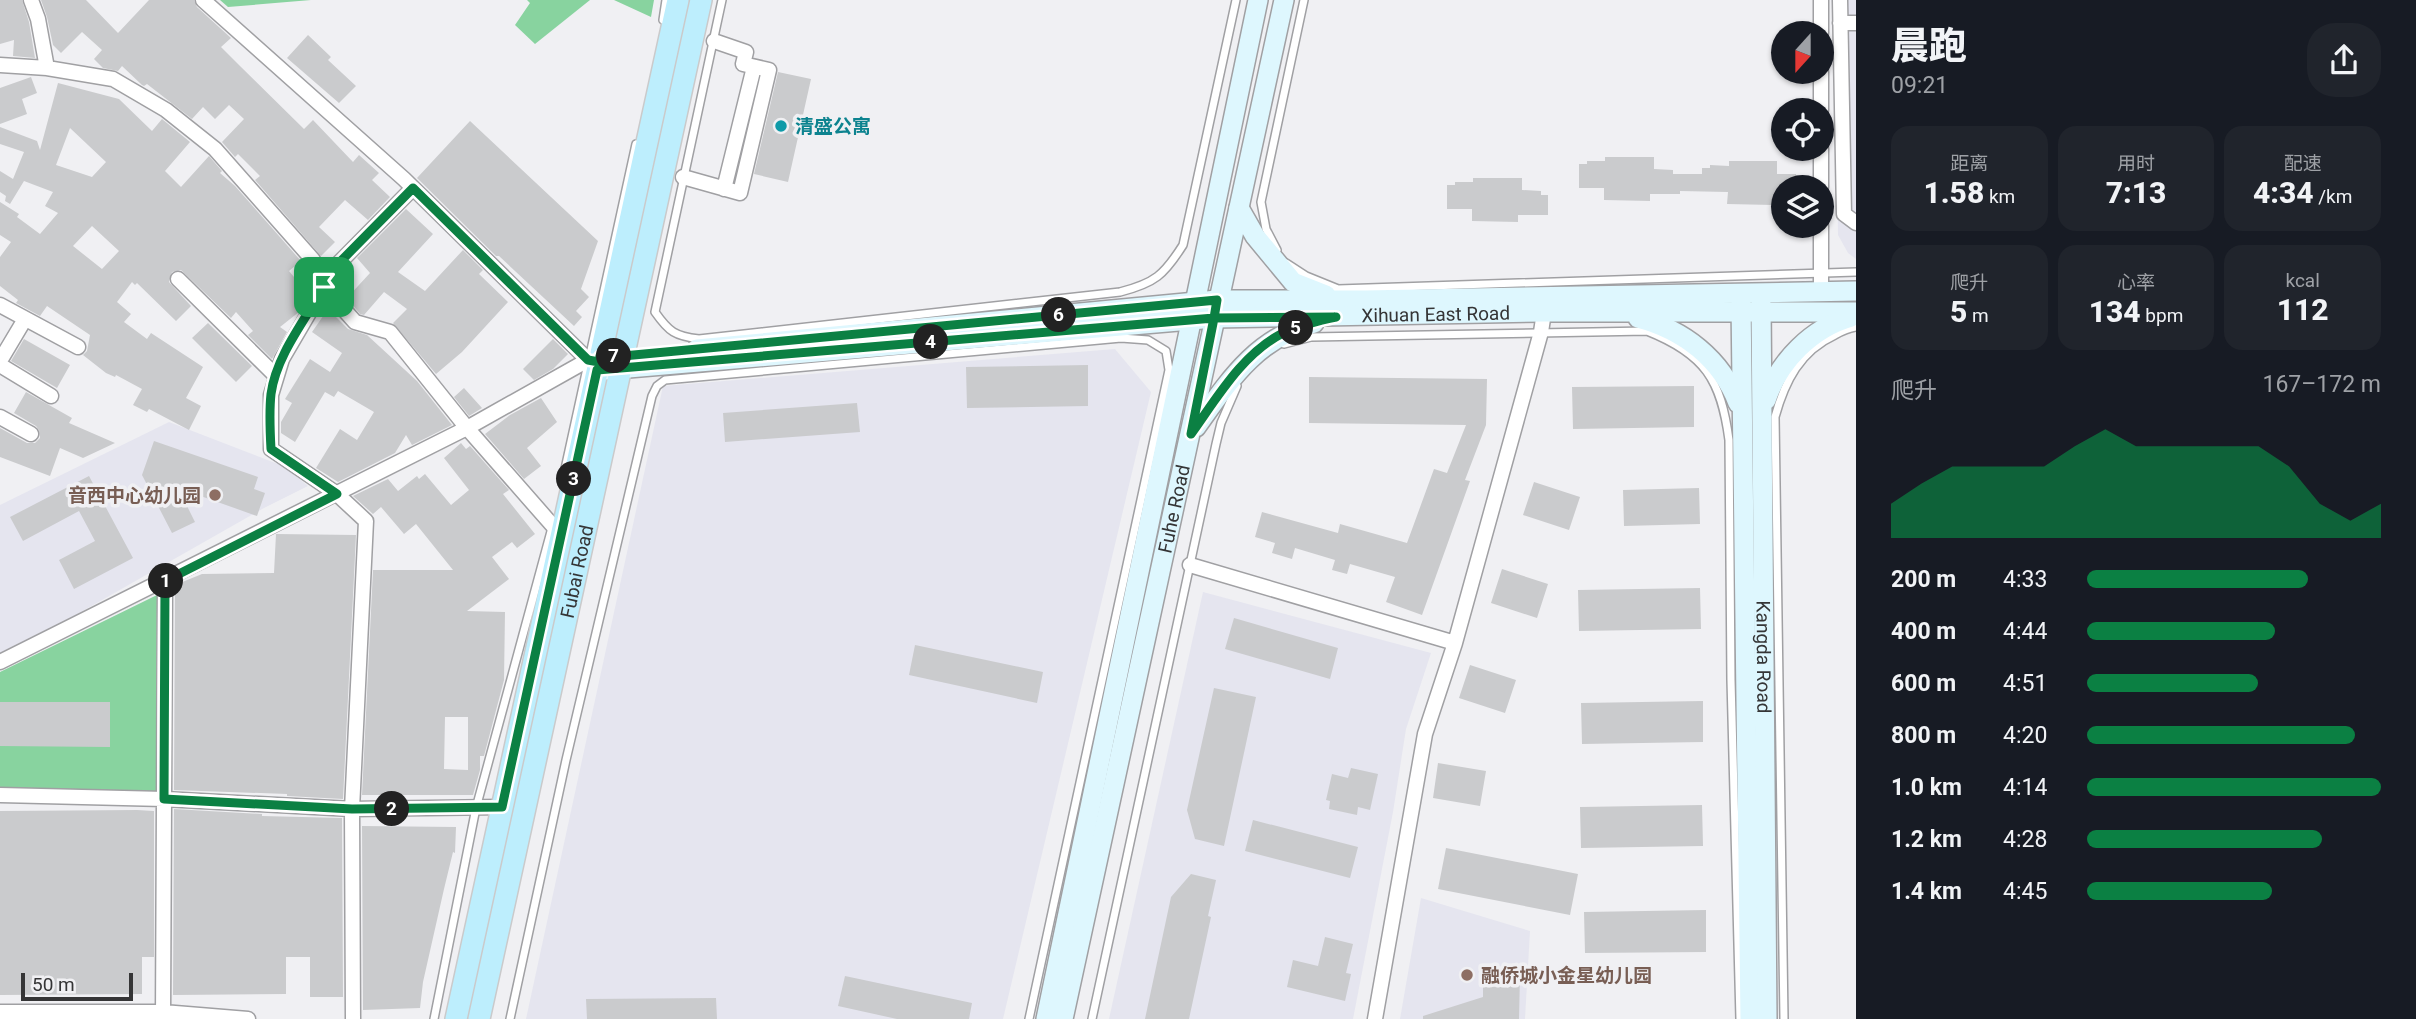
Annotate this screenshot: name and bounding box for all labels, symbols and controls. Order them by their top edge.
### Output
north arrow [1771,21,1834,84]
map controls [1771,21,1834,238]
button: share [2307,23,2381,97]
text: 晨跑 [1891,24,1967,68]
text: 09:21 [1891,72,1948,99]
button: locate [1771,98,1834,161]
place label: 清盛公寓 [795,115,871,138]
marker: 清盛公寓 [773,118,789,134]
text: 距离 [1950,152,1988,175]
text: 用时 [2117,152,2155,175]
text: 配速 [2284,152,2322,175]
button: layers [1771,175,1834,238]
text: 1.58 [1923,175,1984,210]
text: 7:13 [2106,175,2166,210]
text: 4:34 [2253,175,2314,210]
text: km [1984,185,2015,208]
text: /km [2314,185,2352,208]
pin [294,257,354,317]
icon: arrive [305,268,343,306]
text: kcal [2285,269,2320,292]
text: 爬升 [1950,271,1988,294]
text: 心率 [2117,271,2155,294]
text: 112 [2277,292,2329,327]
text: 5 [1950,294,1967,329]
text: 134 [2089,294,2141,329]
pin: 6 [1042,298,1076,332]
street label: Xihuan East Road [1361,302,1510,327]
text: 6 [1053,303,1064,326]
text: m [1967,304,1989,327]
text: bpm [2141,304,2183,327]
pin: 5 [1278,310,1314,346]
text: 5 [1290,316,1301,339]
pin: 4 [914,324,948,360]
text: 4 [925,330,936,353]
pin: 7 [596,338,632,374]
text: 7 [608,344,619,367]
text: 167–172 m [2262,371,2381,398]
text: 爬升 [1891,377,1937,404]
pin: 3 [556,462,592,496]
street label: Fuhe Road [1153,463,1195,555]
text: 3 [568,467,579,490]
place label: 音西中心幼儿园 [68,484,201,507]
marker: 音西中心幼儿园 [207,487,223,503]
street label: Fubai Road [556,523,598,620]
pin: 1 [148,564,184,598]
text: 200 m [1891,566,1956,593]
text: 4:33 [2003,566,2047,593]
text: 1 [160,569,171,592]
street label: Kangda Road [1751,600,1775,714]
text: 400 m [1891,618,1956,645]
text: 4:44 [2003,618,2047,645]
text: 600 m [1891,670,1956,697]
text: 4:51 [2003,670,2047,697]
text: 800 m [1891,722,1956,749]
text: 4:20 [2003,722,2047,749]
text: 1.0 km [1891,774,1962,801]
text: 4:14 [2003,774,2047,801]
pin: 2 [374,792,410,826]
text: 2 [386,797,397,820]
text: 1.2 km [1891,826,1962,853]
text: 4:28 [2003,826,2047,853]
text: 1.4 km [1891,878,1962,905]
text: 4:45 [2003,878,2047,905]
place label: 融侨城小金星幼儿园 [1481,964,1652,987]
marker: 融侨城小金星幼儿园 [1459,967,1475,983]
scale bar [21,970,133,1002]
text: 50 m [32,973,75,996]

